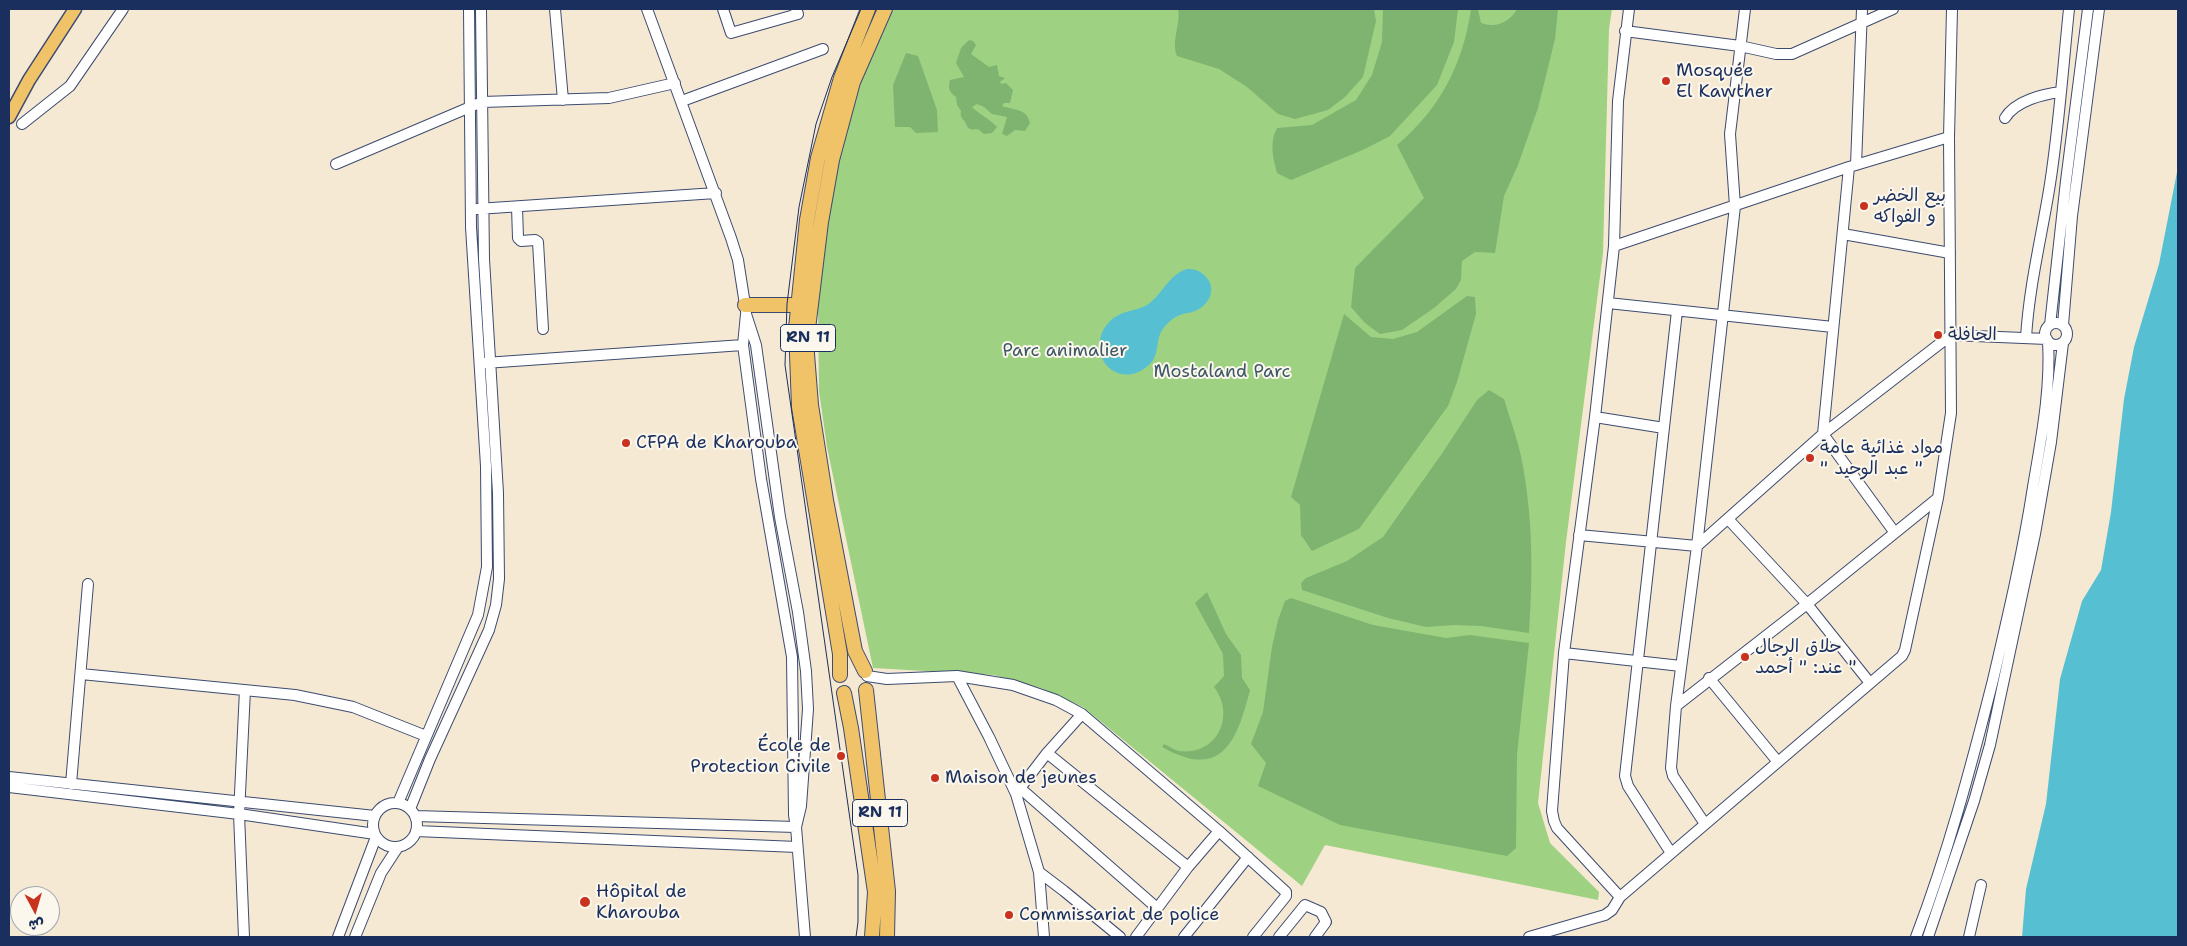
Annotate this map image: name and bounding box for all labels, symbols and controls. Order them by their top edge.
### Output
place label: Mosquée El Kawther [1676,60,1773,102]
marker: Mosquée El Kawther [1660,75,1672,87]
place label: بيع الخضر و الفواكه [1874,185,1946,228]
marker: بيع الخضر و الفواكه [1858,200,1870,212]
road number: RN 11 [780,324,836,352]
place label: الحافلة [1948,324,1997,346]
marker: الحافلة [1932,329,1944,341]
park label: Parc animalier [1002,340,1128,362]
park label: Mostaland Parc [1153,361,1291,383]
place label: CFPA de Kharouba [636,432,797,454]
marker: CFPA de Kharouba [620,437,632,449]
place label: مواد غذائية عامة " عبد الوحيد " [1820,437,1943,479]
marker: مواد غذائية عامة " عبد الوحيد " [1804,452,1816,464]
place label: حلاق الرجال عند: " أحمد " [1755,636,1856,679]
marker: حلاق الرجال عند: " أحمد " [1739,651,1751,663]
place label: École de Protection Civile [690,735,831,778]
marker: École de Protection Civile [835,750,847,762]
place label: Maison de jeunes [945,767,1097,789]
marker: Maison de jeunes [929,772,941,784]
road number: RN 11 [852,800,908,826]
place label: Hôpital de Kharouba [596,881,687,924]
north arrow [10,886,60,936]
marker: Hôpital de Kharouba [578,895,592,909]
place label: Commissariat de police [1019,904,1220,926]
marker: Commissariat de police [1003,909,1015,921]
text: ش [28,915,45,935]

